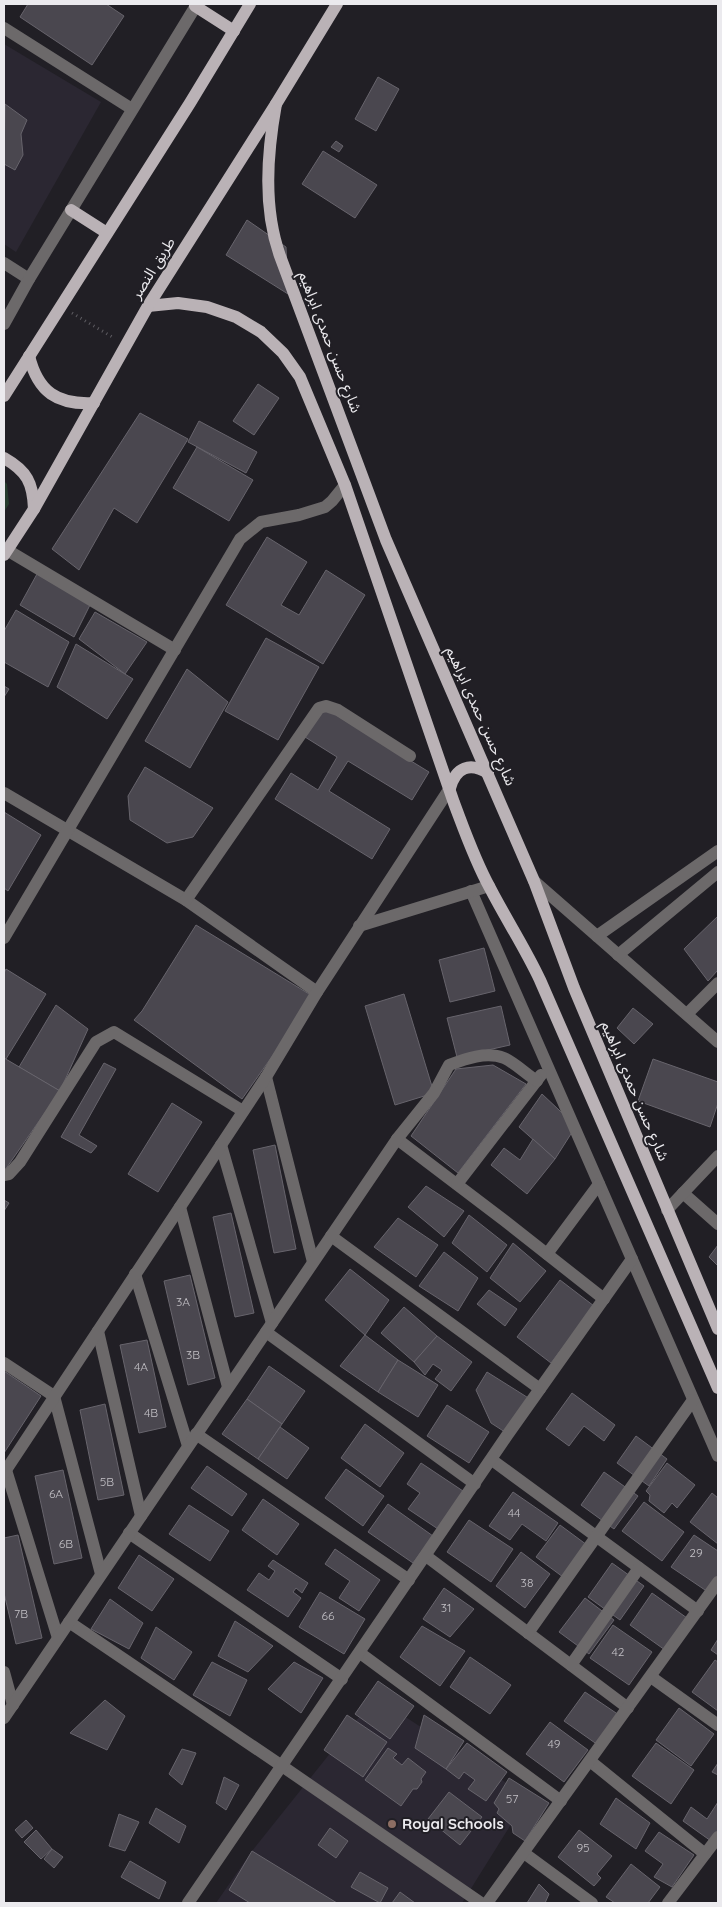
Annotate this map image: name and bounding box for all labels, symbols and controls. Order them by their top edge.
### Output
street label: طريق النصر [126,233,180,303]
street label: شارع حسن حمدى ابراهيم [292,268,366,417]
street label: شارع حسن حمدى ابراهيم [439,643,521,790]
street label: شارع حسن حمدى ابراهيم [595,1018,674,1165]
house number: 3A [176,1294,190,1309]
house number: 3B [186,1347,200,1362]
house number: 4A [134,1359,148,1374]
house number: 4B [144,1405,158,1420]
house number: 5B [100,1474,114,1489]
house number: 6A [49,1486,63,1501]
house number: 44 [508,1505,520,1520]
house number: 6B [59,1536,73,1551]
house number: 29 [689,1545,703,1560]
house number: 38 [521,1575,533,1590]
house number: 31 [441,1600,451,1615]
house number: 7B [14,1606,28,1621]
house number: 66 [322,1608,335,1623]
house number: 42 [612,1644,625,1659]
house number: 49 [548,1736,561,1751]
house number: 57 [506,1791,518,1806]
place label: Royal Schools [402,1814,504,1833]
marker: Royal Schools [386,1818,398,1830]
house number: 95 [576,1840,590,1855]

